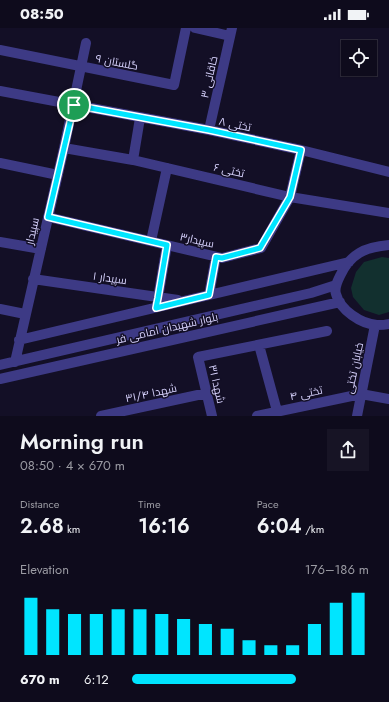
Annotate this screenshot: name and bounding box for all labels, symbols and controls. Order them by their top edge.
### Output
text: 08:50 [20,3,64,25]
map controls [341,40,377,76]
button: locate [341,40,377,76]
street label: گلستان ۹ [94,50,140,74]
street label: خاقانی ۳ [196,54,222,100]
pin [57,88,91,122]
icon: arrive [63,94,85,116]
street label: تختی ۸ [217,113,253,135]
street label: تختی ۶ [212,159,246,181]
street label: سپیدار [21,216,43,247]
street label: سپیدار۳ [178,228,216,252]
street label: سپیدار ۱ [92,268,128,288]
street label: بلوار شهیدان امامی فر [113,308,220,348]
street label: خیابان تختی [341,341,367,395]
street label: شهدا ۳۱ [205,363,229,405]
street label: شهدا ۳۱/۴ [124,380,178,406]
street label: تختی ۴ [288,382,324,404]
text: Morning run [20,425,144,457]
button: share [327,429,369,471]
text: 08:50 · 4 × 670 m [20,456,125,475]
text: Distance [20,496,59,512]
text: Time [138,496,161,512]
text: Pace [257,496,279,512]
text: 2.68 [20,512,64,541]
text: 16:16 [138,512,190,541]
text: 6:04 [257,512,302,541]
text: km [64,521,80,537]
text: /km [302,521,324,537]
text: Elevation [20,560,69,579]
text: 176–186 m [305,560,369,579]
text: 670 m [20,670,60,689]
text: 6:12 [84,670,109,689]

